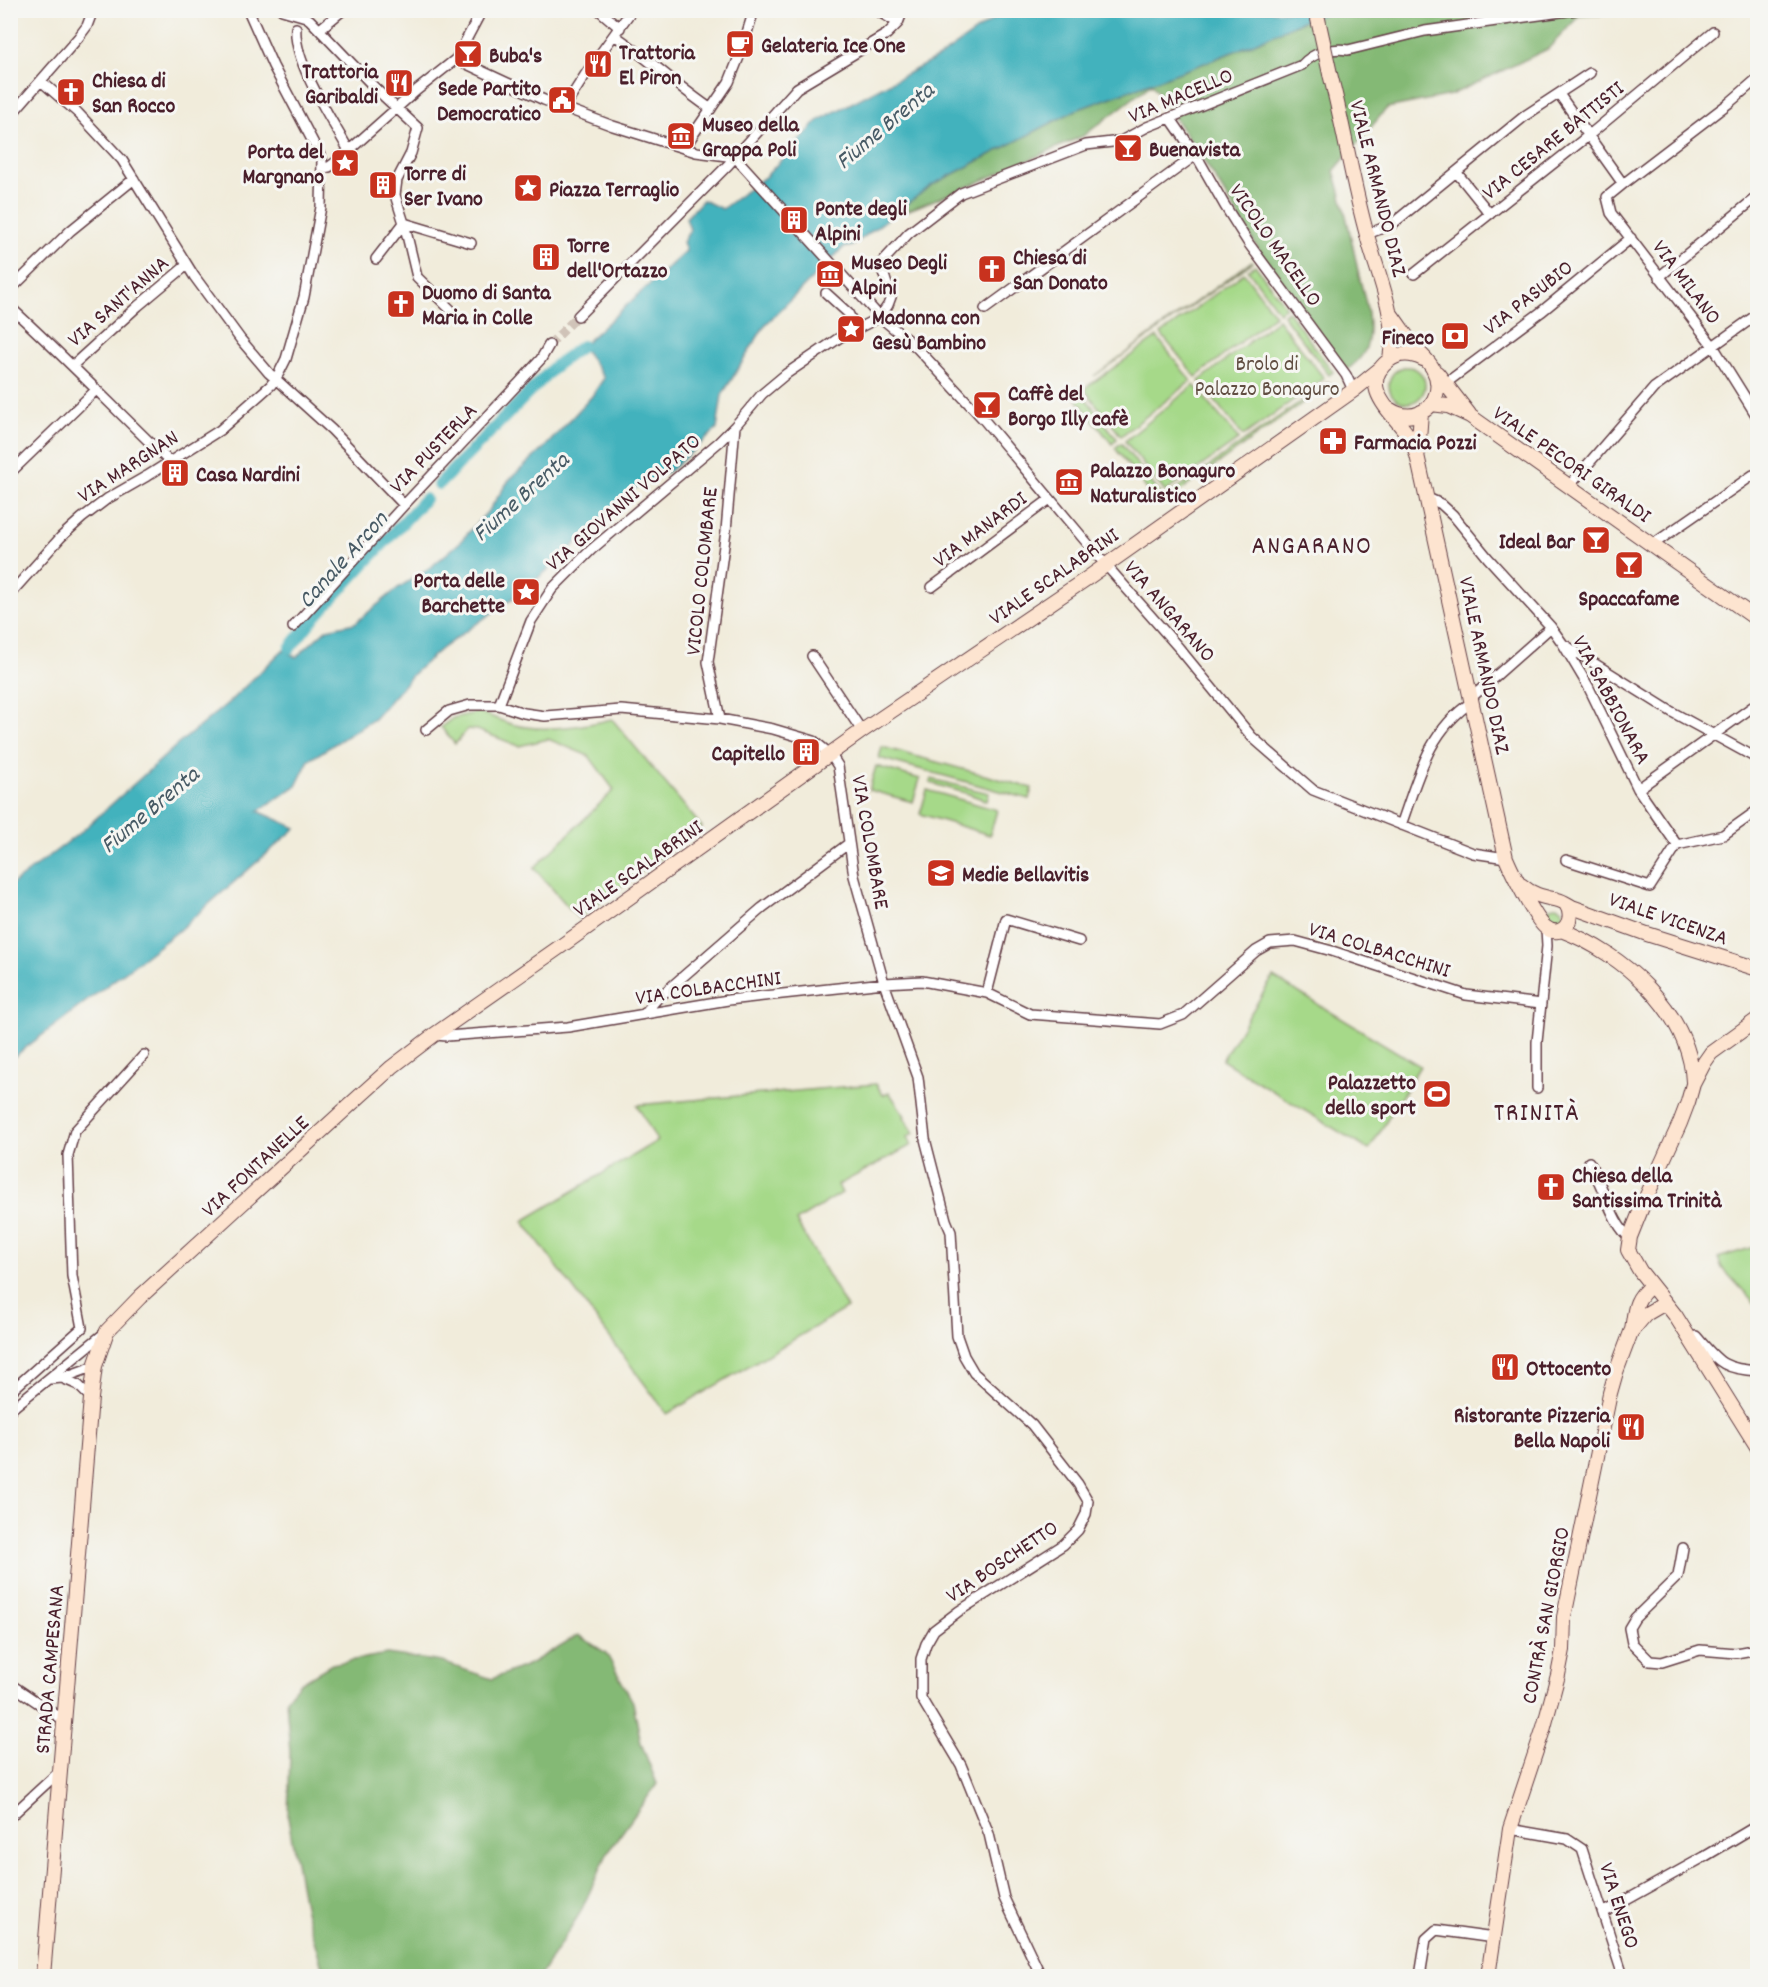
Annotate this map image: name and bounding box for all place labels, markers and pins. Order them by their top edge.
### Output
cafe icon: Gelateria Ice One [724,28,756,60]
place label: Gelateria Ice One [761,32,906,63]
bar icon: Buba's [452,38,484,70]
place label: Trattoria El Piron [619,39,695,95]
place label: Buba's [489,42,542,73]
restaurant icon: Trattoria El Piron [582,48,614,80]
place label: Trattoria Garibaldi [302,58,379,114]
place label: Chiesa di San Rocco [92,67,175,123]
restaurant icon: Trattoria Garibaldi [383,67,415,99]
place label: Sede Partito Democratico [437,75,541,131]
church icon: Chiesa di San Rocco [55,76,87,108]
public building icon: Sede Partito Democratico [546,84,578,116]
place label: Museo della Grappa Poli [702,111,800,167]
museum icon: Museo della Grappa Poli [665,120,697,152]
bar icon: Buenavista [1112,132,1144,164]
place label: Buenavista [1149,136,1241,167]
place label: Porta del Margnano [243,138,325,194]
place icon: Porta del Margnano [329,147,361,179]
place label: Torre di Ser Ivano [404,160,483,216]
building icon: Torre di Ser Ivano [367,169,399,201]
place icon: Piazza Terraglio [512,172,544,204]
place label: Piazza Terraglio [549,176,679,207]
place label: Ponte degli Alpini [815,195,907,251]
building icon: Ponte degli Alpini [778,204,810,236]
place label: Torre dell'Ortazzo [567,232,668,288]
building icon: Torre dell'Ortazzo [530,241,562,273]
place label: Chiesa di San Donato [1013,244,1108,300]
place label: Museo Degli Alpini [851,249,947,305]
church icon: Chiesa di San Donato [976,253,1008,285]
museum icon: Museo Degli Alpini [814,258,846,290]
place label: Duomo di Santa Maria in Colle [422,279,551,335]
church icon: Duomo di Santa Maria in Colle [385,288,417,320]
place label: Madonna con Gesù Bambino [872,304,986,360]
place icon: Madonna con Gesù Bambino [835,313,867,345]
bank icon: Fineco [1439,320,1471,352]
place label: Fineco [1382,324,1434,355]
place label: Caffè del Borgo Illy cafè [1008,380,1129,436]
bar icon: Caffè del Borgo Illy cafè [971,389,1003,421]
pharmacy icon: Farmacia Pozzi [1317,425,1349,457]
place label: Farmacia Pozzi [1354,429,1476,460]
building icon: Casa Nardini [159,457,191,489]
place label: Palazzo Bonaguro Naturalistico [1090,457,1235,513]
place label: Casa Nardini [196,461,300,492]
museum icon: Palazzo Bonaguro Naturalistico [1053,466,1085,498]
bar icon: Ideal Bar [1580,524,1612,556]
place label: Ideal Bar [1499,528,1576,559]
bar icon: Spaccafame [1613,549,1645,581]
place label: Porta delle Barchette [413,567,505,623]
place icon: Porta delle Barchette [510,576,542,608]
place label: Spaccafame [1578,585,1680,616]
building icon: Capitello [790,736,822,768]
place label: Capitello [712,740,785,771]
school or university icon: Medie Bellavitis [925,857,957,889]
place label: Medie Bellavitis [962,861,1089,892]
place label: Palazzetto dello sport [1325,1069,1417,1125]
sports icon: Palazzetto dello sport [1421,1078,1453,1110]
place label: Chiesa della Santissima Trinità [1572,1162,1723,1218]
church icon: Chiesa della Santissima Trinità [1535,1171,1567,1203]
restaurant icon: Ottocento [1489,1351,1521,1383]
place label: Ottocento [1526,1355,1611,1386]
place label: Ristorante Pizzeria Bella Napoli [1454,1402,1611,1458]
restaurant icon: Ristorante Pizzeria Bella Napoli [1615,1411,1647,1443]

